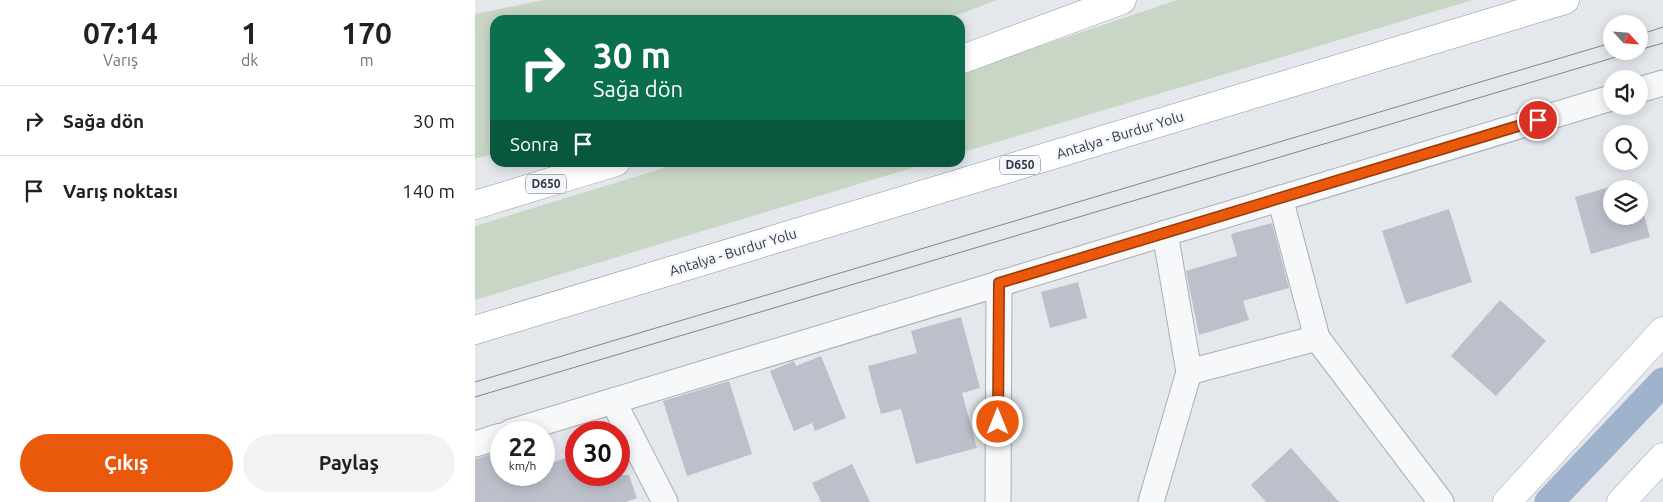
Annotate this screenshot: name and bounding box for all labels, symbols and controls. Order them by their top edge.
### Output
north arrow [1603,15,1647,60]
map controls [1603,15,1648,225]
text: 07:14 [83,16,158,50]
text: 1 [241,16,258,50]
text: 170 [341,16,392,50]
icon: right [510,35,575,100]
text: 30 m [593,35,671,75]
text: Varış [103,51,138,69]
text: dk [241,51,258,69]
text: m [360,51,374,69]
button: sound [1603,70,1648,115]
text: Sağa dön [593,76,683,101]
pin [1517,99,1559,141]
icon: arrive [1524,106,1552,134]
icon: right [20,107,48,135]
street label: Antalya - Burdur Yolu [1055,108,1185,162]
text: Sağa dön [63,110,144,132]
text: 30 m [413,110,455,132]
button: search [1603,125,1648,170]
icon: arrive [569,130,597,158]
text: Sonra [510,133,559,155]
road number: D650 [1000,156,1040,174]
road number: D650 [526,174,566,193]
icon: arrive [20,177,48,205]
text: Varış noktası [63,180,178,202]
text: 140 m [402,180,455,202]
button: layers [1603,180,1648,225]
street label: Antalya - Burdur Yolu [668,225,798,279]
position arrow [971,395,1023,447]
speed limit sign: 30 [565,421,630,486]
text: 22 [508,433,537,461]
button: Çıkış [20,434,233,492]
button: Paylaş [243,434,455,492]
text: km/h [509,459,536,472]

